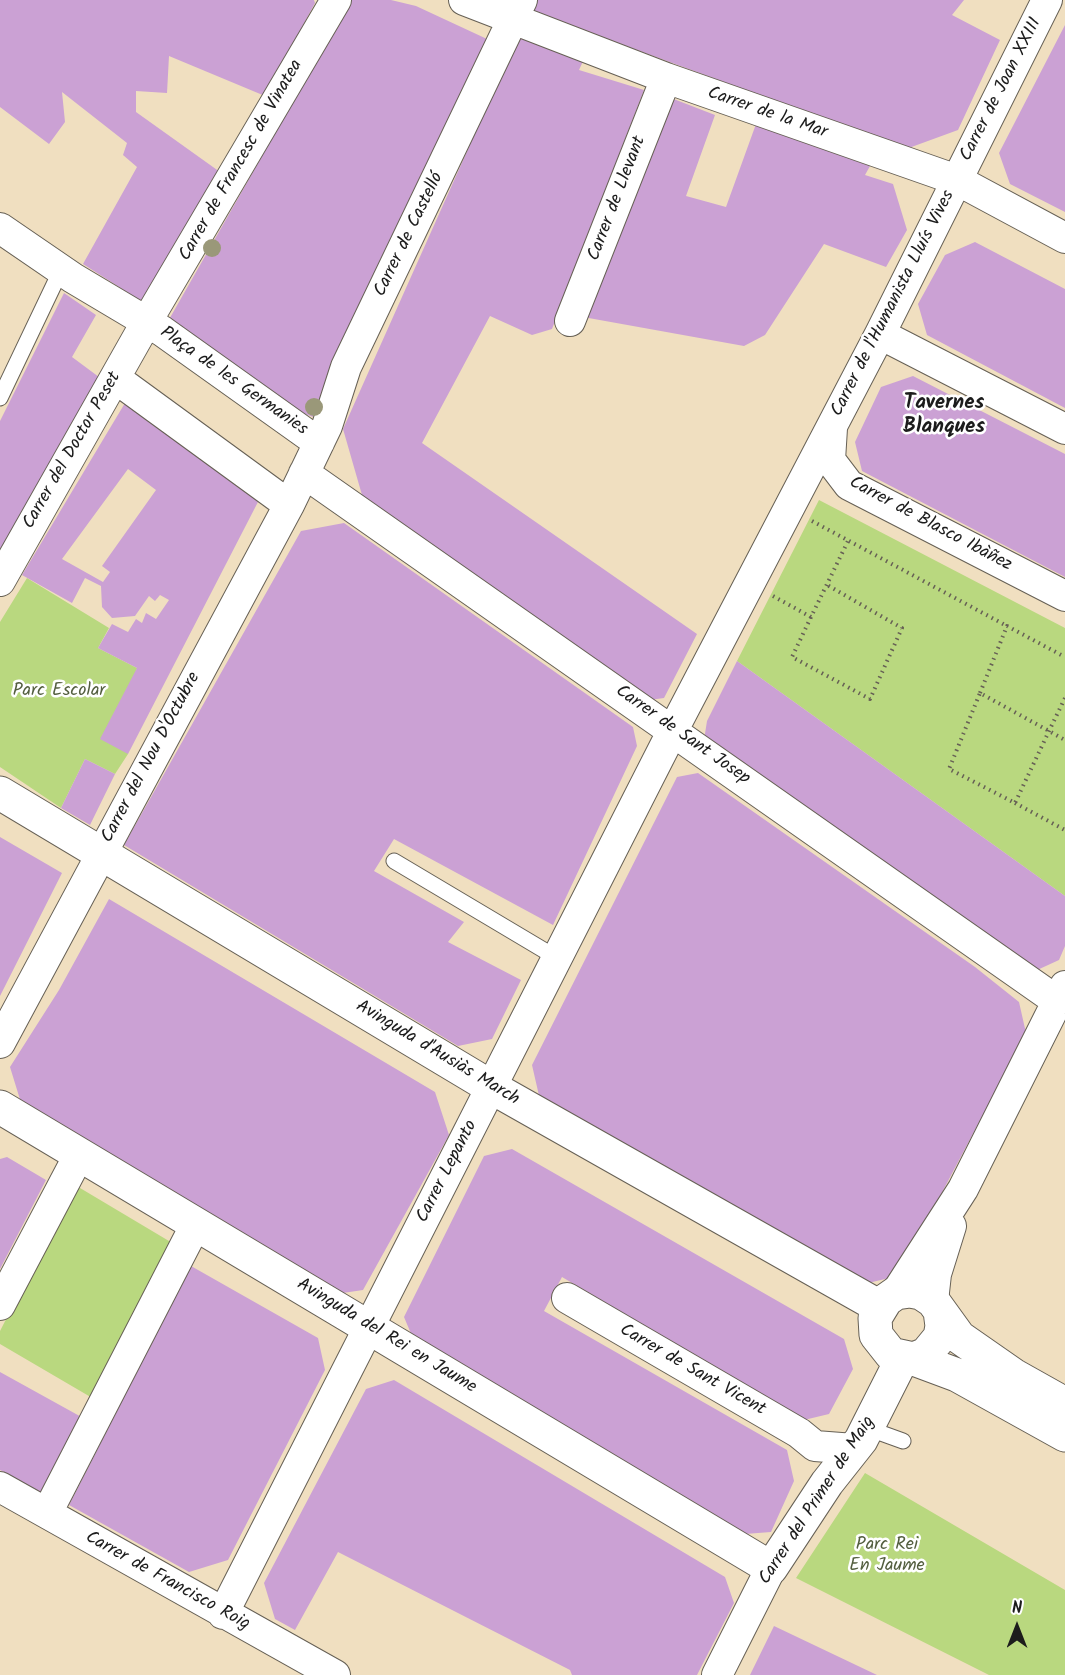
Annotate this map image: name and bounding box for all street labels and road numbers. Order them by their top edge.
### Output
street label: Carrer de Joan XXIII [957,15,1047,165]
street label: Carrer de Francesc de Vinatea [175,57,309,265]
street label: Carrer de la Mar [704,83,830,145]
street label: Carrer de Llevant [584,134,652,264]
street label: Carrer de Castelló [371,169,449,301]
street label: Carrer de l'Humanista Lluís Vives [827,187,961,421]
street label: Plaça de les Germanies [155,323,311,441]
street label: Carrer del Doctor Peset [19,369,127,533]
street label: Carrer de Blasco Ibàñez [845,473,1015,577]
street label: Carrer del Nou D'Octubre [98,669,206,847]
street label: Carrer de Sant Josep [611,681,753,791]
street label: Avinguda d'Ausiàs March [351,997,523,1111]
street label: Carrer Lepanto [413,1117,483,1227]
street label: Avinguda del Rei en Jaume [292,1275,480,1399]
street label: Carrer de Sant Vicent [615,1320,769,1422]
street label: Carrer del Primer de Maig [755,1413,881,1589]
street label: Carrer de Francisco Roig [81,1528,253,1636]

